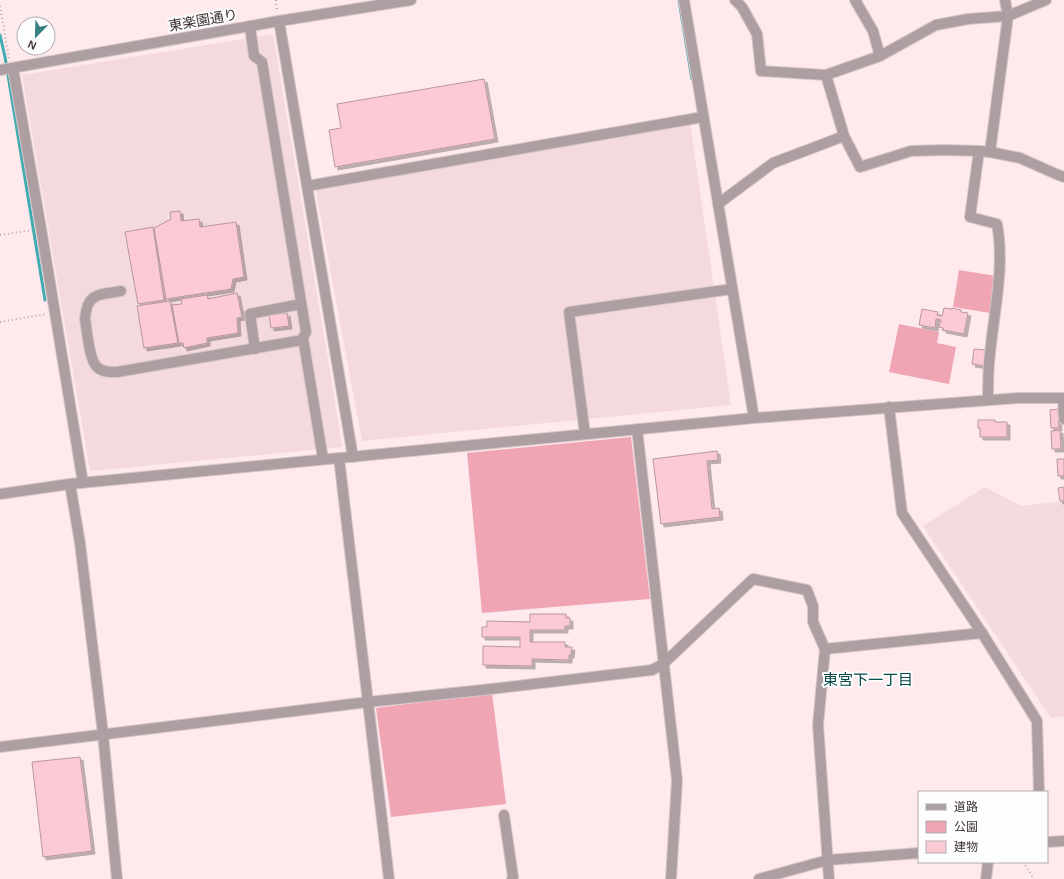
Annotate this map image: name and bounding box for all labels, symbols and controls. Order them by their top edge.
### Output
street label: 東楽園通り [167,6,239,34]
north arrow [16,16,56,56]
text: N [26,38,38,52]
district label: 東宮下一丁目 [823,671,913,688]
legend [918,791,1048,863]
text: 道路 [954,800,978,814]
text: 公園 [954,820,978,834]
text: 建物 [954,840,978,854]

